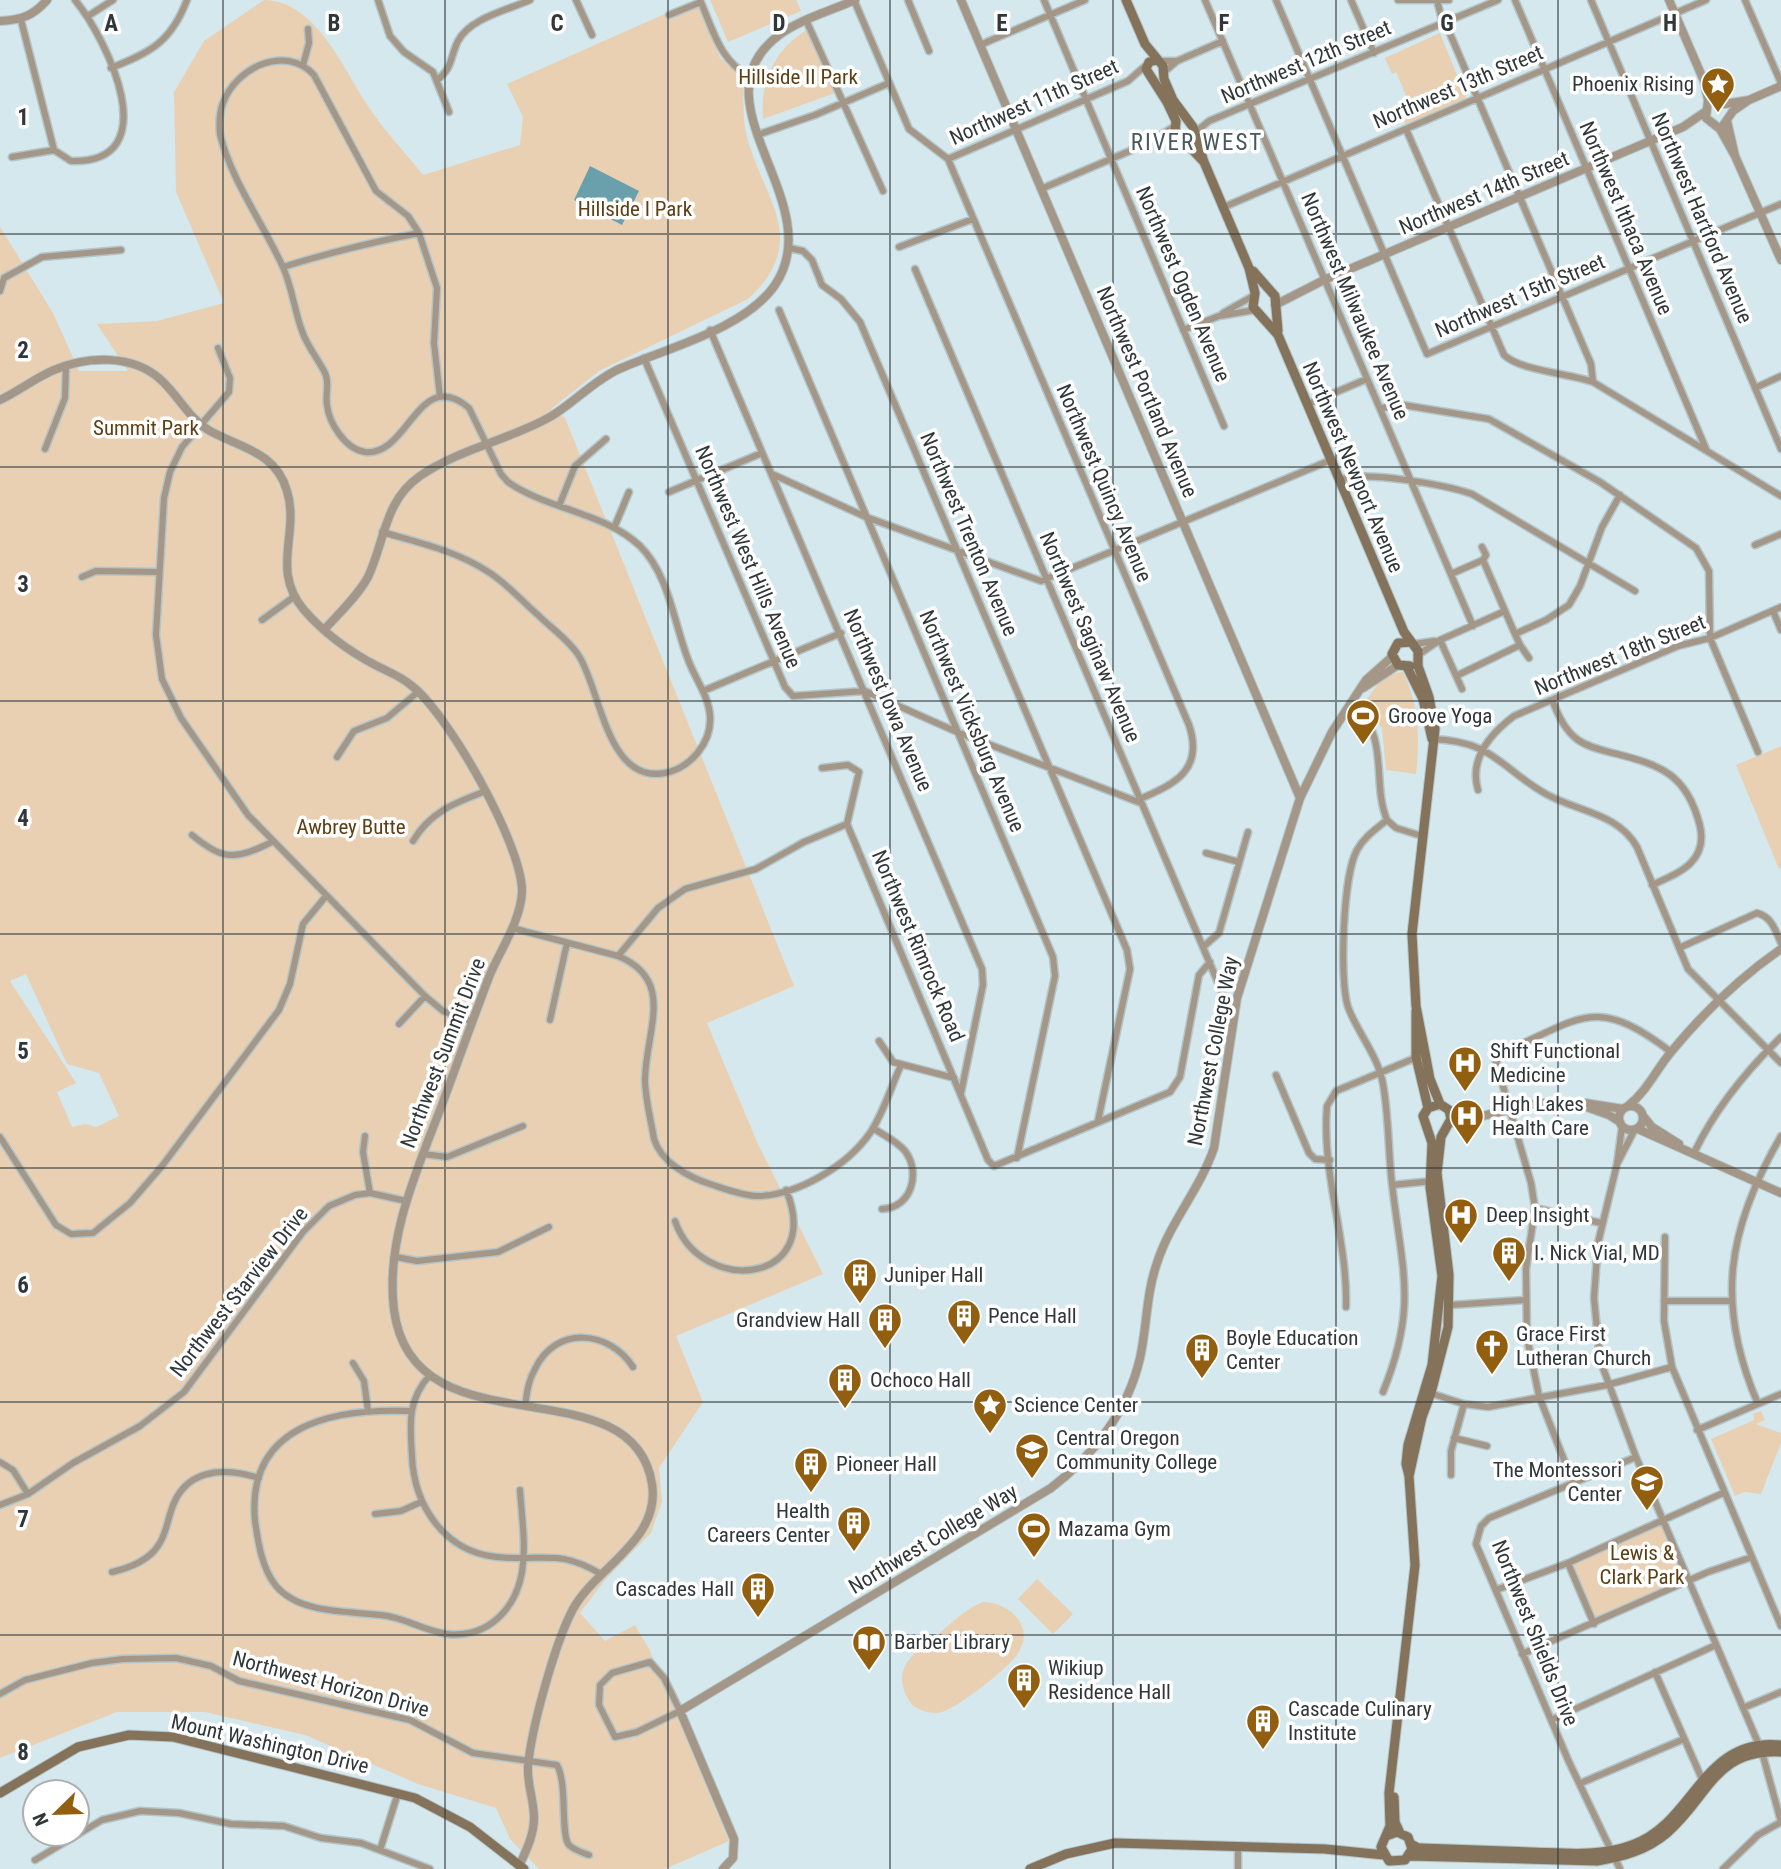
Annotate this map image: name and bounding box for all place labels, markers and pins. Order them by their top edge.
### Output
place icon: Phoenix Rising [1699,65,1737,114]
place label: Phoenix Rising [1572,72,1694,96]
sports icon: Groove Yoga [1344,697,1382,746]
place label: Groove Yoga [1388,704,1492,728]
place label: Shift Functional Medicine [1490,1039,1620,1087]
hospital icon: Shift Functional Medicine [1446,1044,1484,1093]
place label: High Lakes Health Care [1492,1092,1589,1140]
hospital icon: High Lakes Health Care [1448,1097,1486,1146]
hospital icon: Deep Insight [1442,1196,1480,1245]
place label: Deep Insight [1486,1203,1589,1227]
building icon: I. Nick Vial, MD [1490,1234,1528,1283]
place label: I. Nick Vial, MD [1534,1241,1660,1265]
building icon: Juniper Hall [841,1256,879,1305]
place label: Juniper Hall [884,1263,983,1287]
building icon: Pence Hall [945,1297,983,1346]
building icon: Grandview Hall [866,1301,904,1350]
place label: Pence Hall [988,1304,1077,1328]
place label: Grandview Hall [736,1308,860,1332]
place label: Grace First Lutheran Church [1516,1322,1651,1370]
place label: Boyle Education Center [1226,1326,1358,1374]
church icon: Grace First Lutheran Church [1473,1327,1511,1376]
building icon: Boyle Education Center [1183,1331,1221,1380]
building icon: Ochoco Hall [826,1361,864,1410]
place label: Ochoco Hall [870,1368,971,1392]
place icon: Science Center [971,1386,1009,1435]
place label: Science Center [1014,1393,1138,1417]
place label: Central Oregon Community College [1056,1426,1217,1474]
school or university icon: Central Oregon Community College [1013,1431,1051,1480]
building icon: Pioneer Hall [792,1445,830,1494]
place label: Pioneer Hall [836,1452,937,1476]
place label: The Montessori Center [1493,1458,1622,1506]
school or university icon: The Montessori Center [1628,1463,1666,1512]
place label: Health Careers Center [707,1499,830,1547]
building icon: Health Careers Center [835,1504,873,1553]
sports icon: Mazama Gym [1015,1510,1053,1559]
place label: Mazama Gym [1058,1517,1171,1541]
building icon: Cascades Hall [739,1570,777,1619]
place label: Cascades Hall [615,1577,734,1601]
library icon: Barber Library [850,1623,888,1672]
place label: Barber Library [894,1630,1010,1654]
place label: Wikiup Residence Hall [1048,1656,1171,1704]
building icon: Wikiup Residence Hall [1005,1661,1043,1710]
place label: Cascade Culinary Institute [1288,1697,1432,1745]
building icon: Cascade Culinary Institute [1244,1702,1282,1751]

